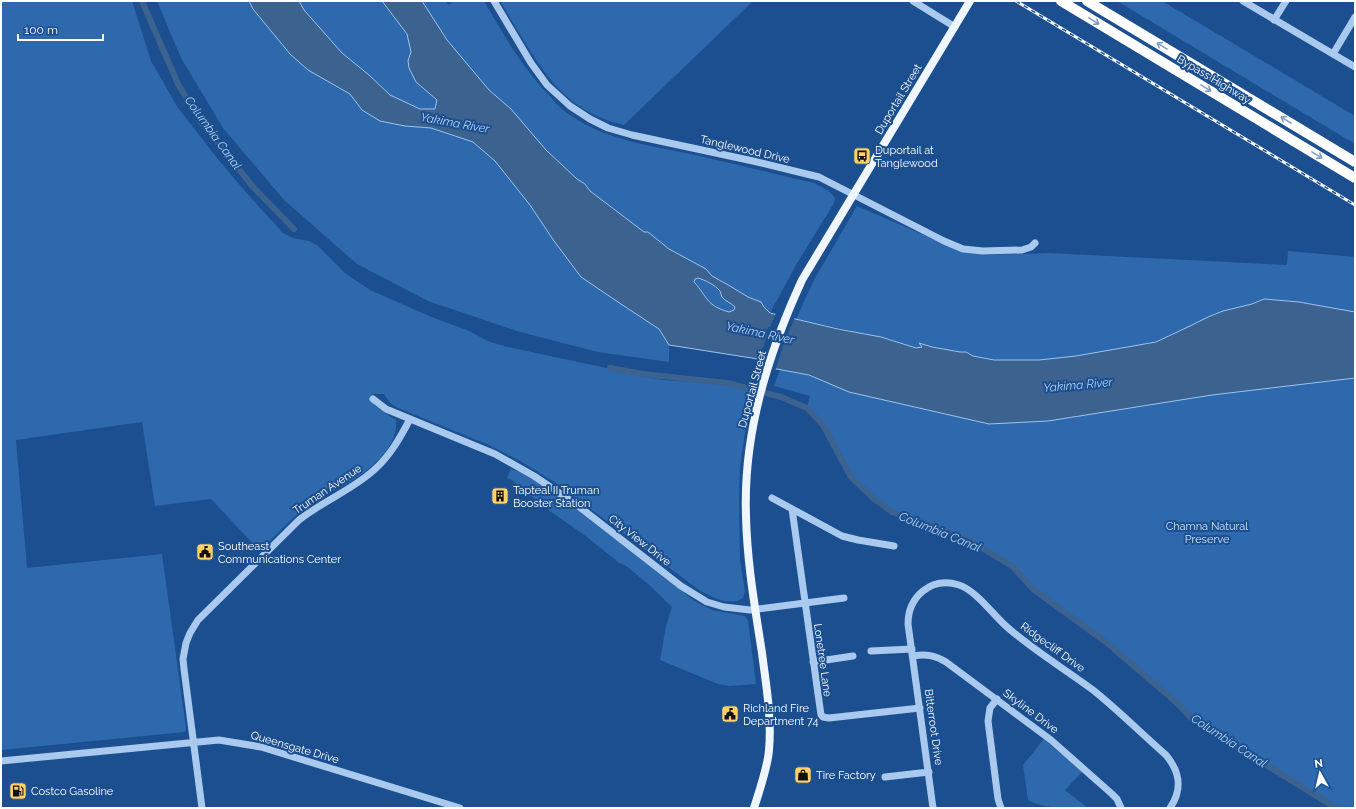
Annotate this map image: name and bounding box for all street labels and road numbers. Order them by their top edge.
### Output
street label: Bypass Highway [1175,52,1253,107]
street label: Duportail Street [872,62,925,137]
street label: Tanglewood Drive [699,133,792,166]
street label: Duportail Street [736,349,769,429]
street label: Truman Avenue [291,461,364,517]
street label: City View Drive [606,512,674,569]
street label: Ridgecliff Drive [1018,620,1088,675]
street label: Lonetree Lane [811,623,834,698]
street label: Skyline Drive [1001,686,1061,737]
street label: Bitterroot Drive [922,688,945,767]
street label: Queensgate Drive [249,729,341,766]

